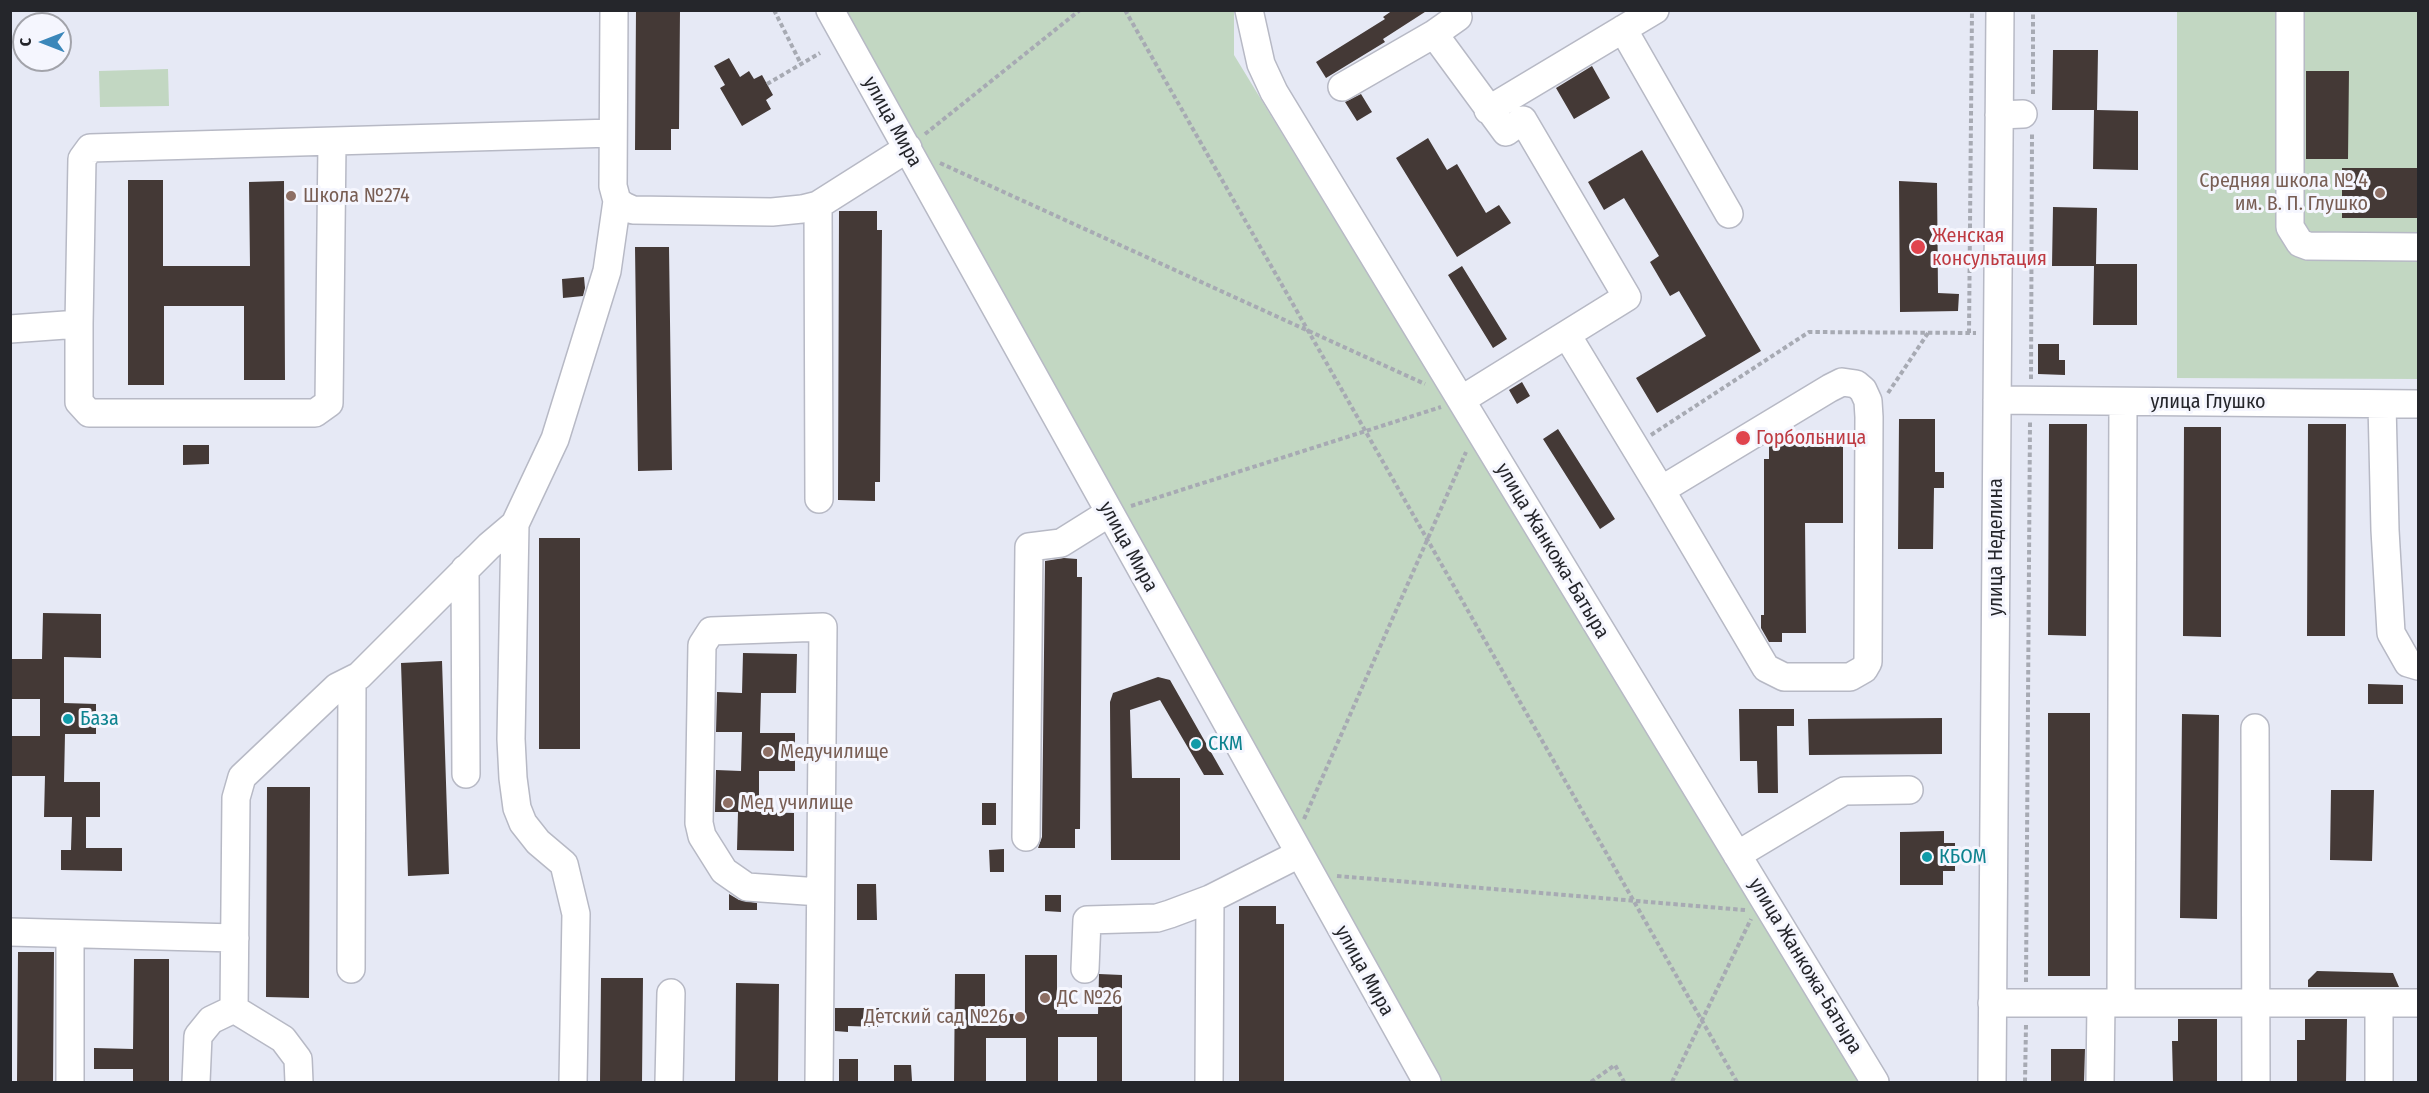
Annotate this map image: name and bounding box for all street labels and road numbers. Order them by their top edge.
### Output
street label: улица Мира [857,72,927,172]
street label: улица Глушко [2150,390,2266,414]
street label: улица Жанкожа-Батыра [1490,459,1614,643]
street label: улица Неделина [1984,478,2008,616]
street label: улица Мира [1093,497,1163,597]
street label: улица Жанкожа-Батыра [1743,874,1867,1058]
street label: улица Мира [1329,921,1399,1021]

